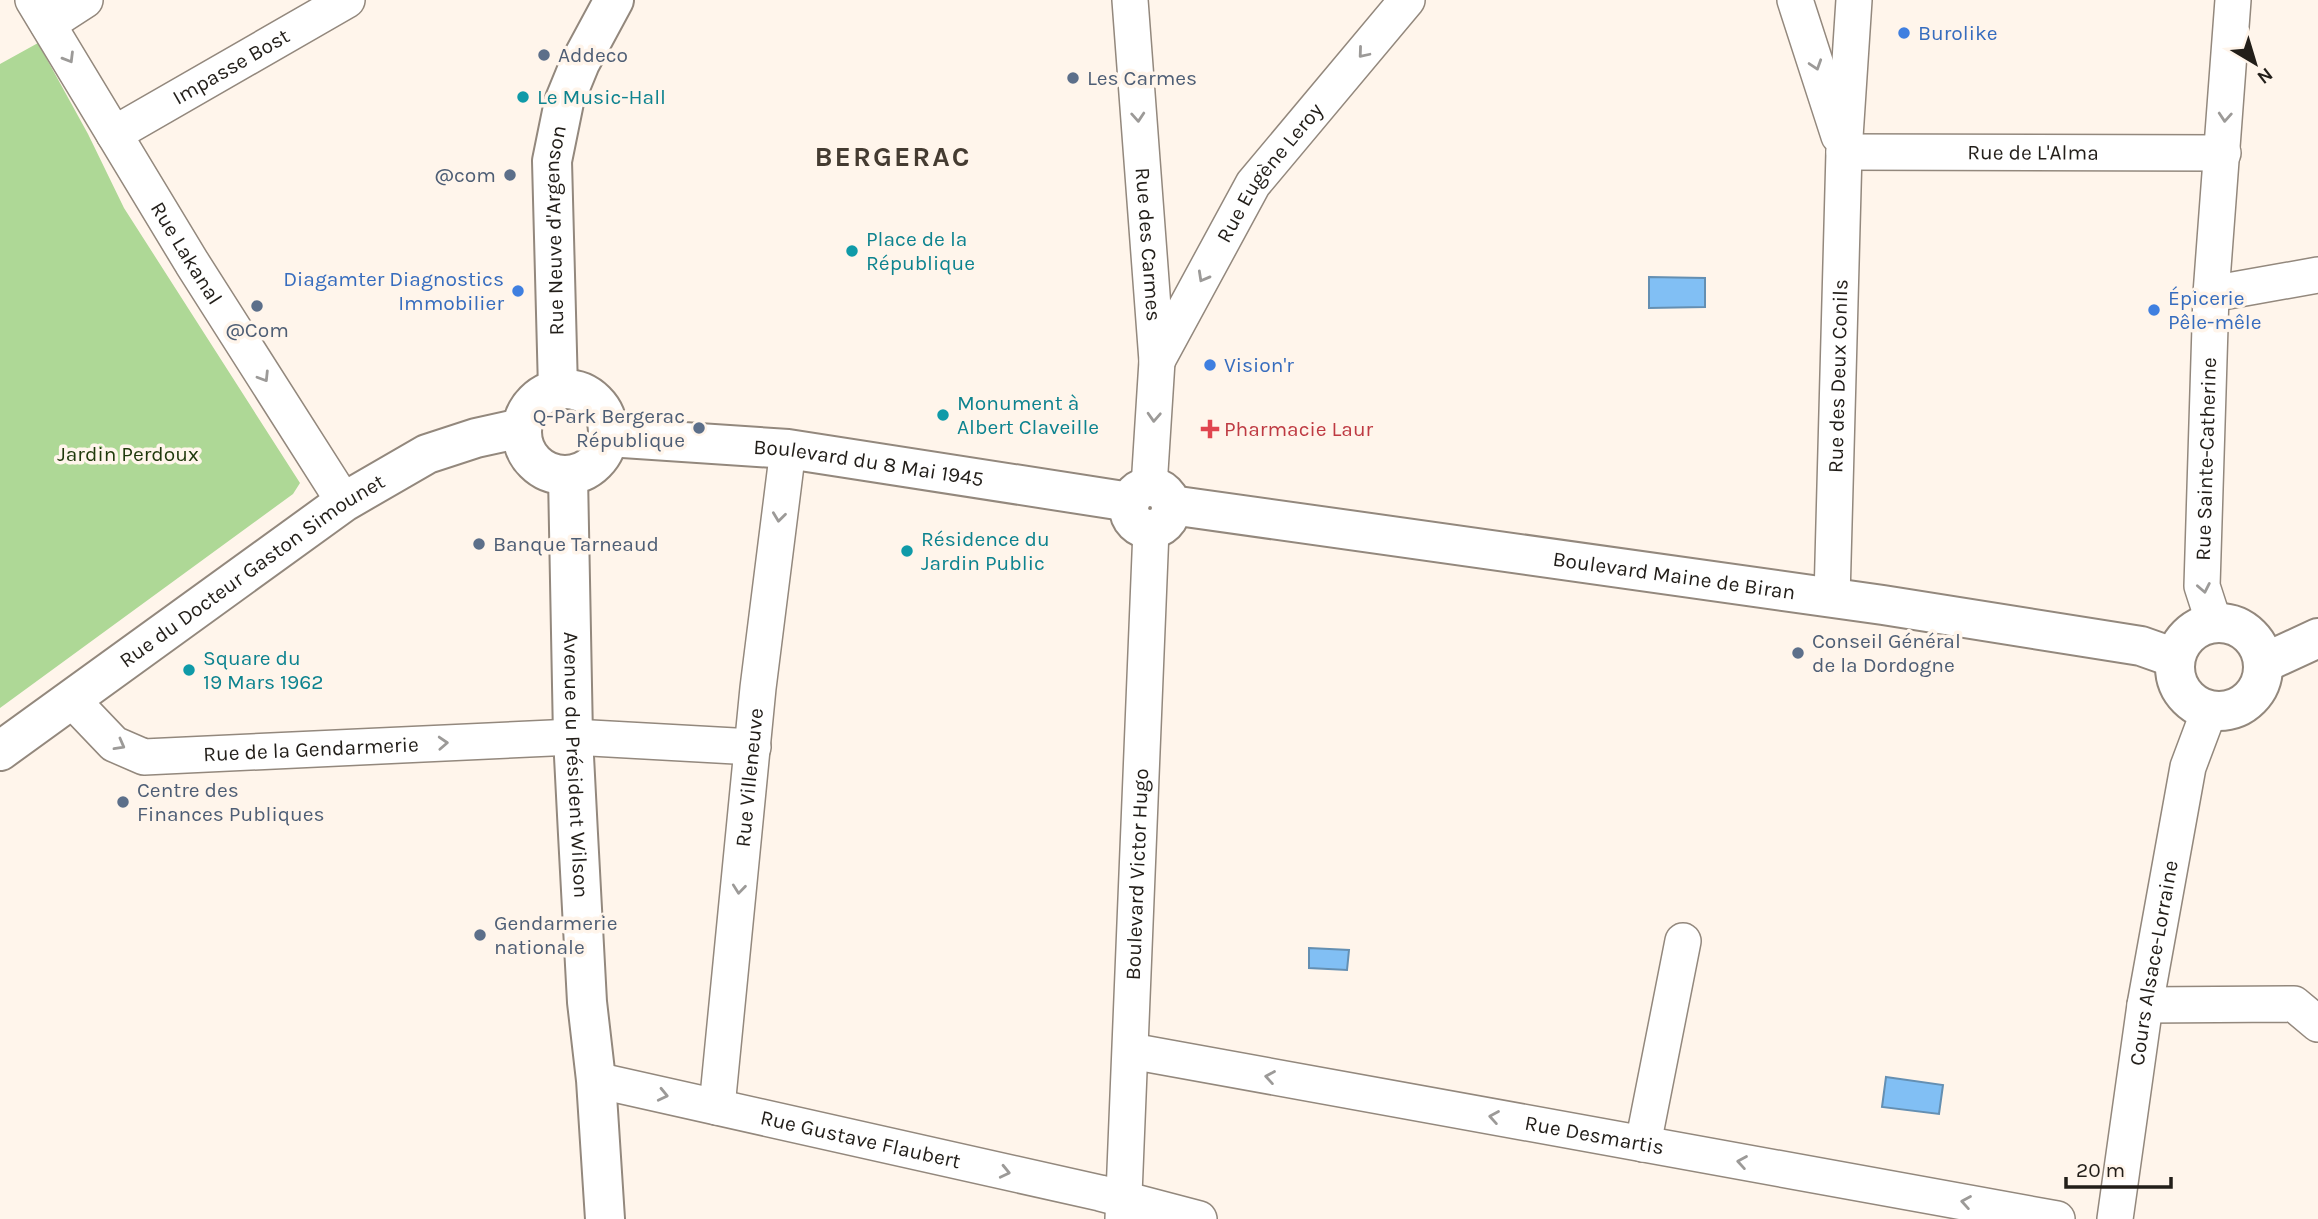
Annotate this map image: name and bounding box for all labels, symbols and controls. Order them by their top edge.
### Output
place label: Burolike [1918,21,1998,45]
street label: Impasse Bost [168,24,294,110]
marker: Burolike [1896,25,1912,41]
north arrow [2220,28,2290,98]
place label: Addeco [558,43,628,67]
one-way arrow [1359,44,1371,57]
marker: Addeco [536,47,552,63]
one-way arrow [60,51,73,64]
one-way arrow [1808,58,1822,71]
text: N [2253,63,2277,88]
place label: Les Carmes [1087,66,1197,90]
marker: Les Carmes [1065,70,1081,86]
place label: Le Music-Hall [537,85,666,109]
marker: Le Music-Hall [515,89,531,105]
street label: Rue Eugène Leroy [1212,98,1328,247]
one-way arrow [1131,112,1146,123]
one-way arrow [2218,112,2233,123]
street label: Rue Neuve d'Argenson [540,123,571,336]
district label: BERGERAC [814,140,972,173]
street label: Rue de L'Alma [1967,140,2099,165]
place label: @com [434,163,496,187]
marker: @com [502,167,518,183]
street label: Rue des Carmes [1131,167,1166,322]
street label: Rue Lakanal [146,197,227,309]
place label: Place de la République [866,227,975,275]
marker: Place de la République [844,243,860,259]
place label: Diagamter Diagnostics Immobilier [283,267,504,315]
one-way arrow [1198,269,1211,282]
street label: Rue des Deux Conils [1823,279,1853,473]
marker: Diagamter Diagnostics Immobilier [510,283,526,299]
place label: Épicerie Pêle-mêle [2168,286,2261,334]
marker: @Com [249,298,265,314]
marker: Épicerie Pêle-mêle [2146,302,2162,318]
place label: @Com [225,318,289,342]
place label: Vision'r [1224,353,1294,377]
marker: Vision'r [1202,357,1218,373]
street label: Rue Sainte-Catherine [2191,357,2221,561]
one-way arrow [256,370,269,383]
place label: Monument à Albert Claveille [957,391,1099,439]
place label: Q-Park Bergerac République [533,404,685,452]
marker: Monument à Albert Claveille [935,407,951,423]
one-way arrow [1146,412,1161,423]
place label: Pharmacie Laur [1224,417,1374,441]
marker: Q-Park Bergerac République [691,420,707,436]
marker: Pharmacie Laur [1202,421,1218,437]
street label: Boulevard du 8 Mai 1945 [753,435,985,491]
park label: Jardin Perdoux [57,442,199,466]
street label: Rue du Docteur Gaston Simounet [115,469,389,673]
one-way arrow [772,511,787,523]
place label: Résidence du Jardin Public [921,527,1050,575]
place label: Banque Tarneaud [493,532,659,556]
marker: Banque Tarneaud [471,536,487,552]
marker: Résidence du Jardin Public [899,543,915,559]
street label: Boulevard Maine de Biran [1551,547,1797,605]
one-way arrow [2196,582,2211,594]
place label: Conseil Général de la Dordogne [1812,629,1961,677]
street label: Avenue du Président Wilson [559,631,593,899]
marker: Conseil Général de la Dordogne [1790,645,1806,661]
place label: Square du 19 Mars 1962 [203,646,323,694]
marker: Square du 19 Mars 1962 [181,662,197,678]
street label: Rue Villeneuve [730,707,768,848]
street label: Rue de la Gendarmerie [203,732,419,766]
one-way arrow [438,736,449,751]
one-way arrow [113,737,126,751]
street label: Boulevard Victor Hugo [1121,768,1153,981]
place label: Centre des Finances Publiques [137,778,325,826]
marker: Centre des Finances Publiques [115,794,131,810]
street label: Cours Alsace-Lorraine [2125,858,2183,1067]
one-way arrow [731,883,746,895]
place label: Gendarmerie nationale [494,911,618,959]
marker: Gendarmerie nationale [472,927,488,943]
one-way arrow [1264,1070,1276,1085]
one-way arrow [657,1087,669,1101]
street label: Rue Gustave Flaubert [758,1105,963,1173]
one-way arrow [1488,1110,1500,1125]
street label: Rue Desmartis [1523,1111,1666,1159]
scale bar [2066,1146,2171,1190]
one-way arrow [1736,1155,1748,1170]
text: 20 m [2076,1158,2125,1182]
one-way arrow [999,1163,1011,1178]
one-way arrow [1960,1196,1972,1211]

